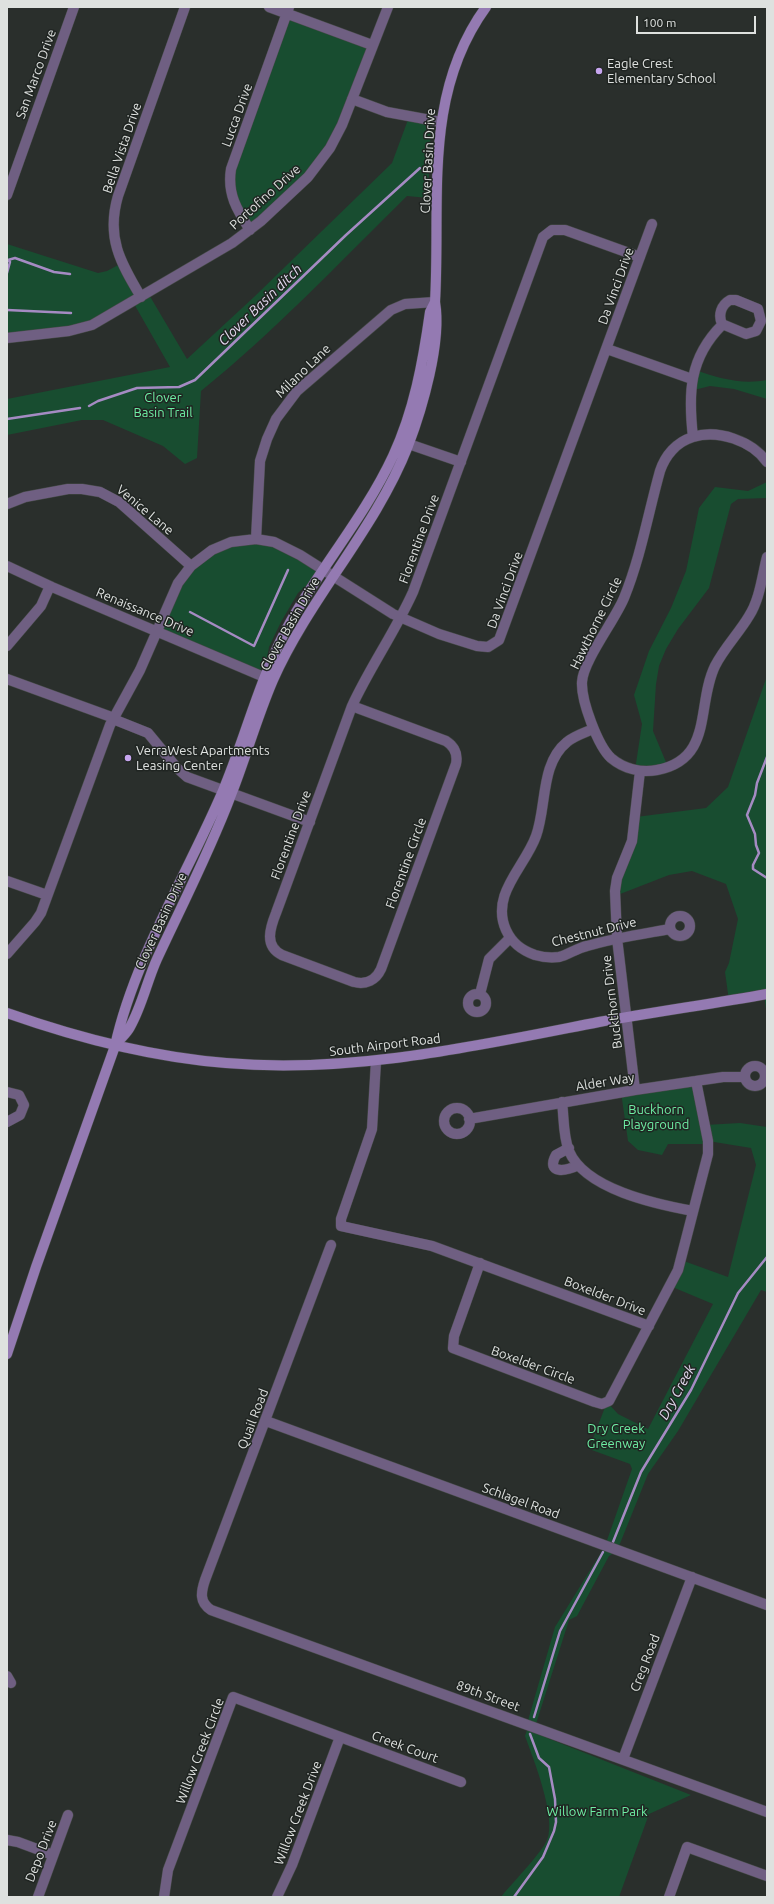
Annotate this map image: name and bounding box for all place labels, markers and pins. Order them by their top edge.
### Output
place label: Eagle Crest Elementary School [607,56,716,87]
marker: Eagle Crest Elementary School [594,66,604,76]
place label: VerraWest Apartments Leasing Center [136,743,270,774]
marker: VerraWest Apartments Leasing Center [123,753,133,763]

